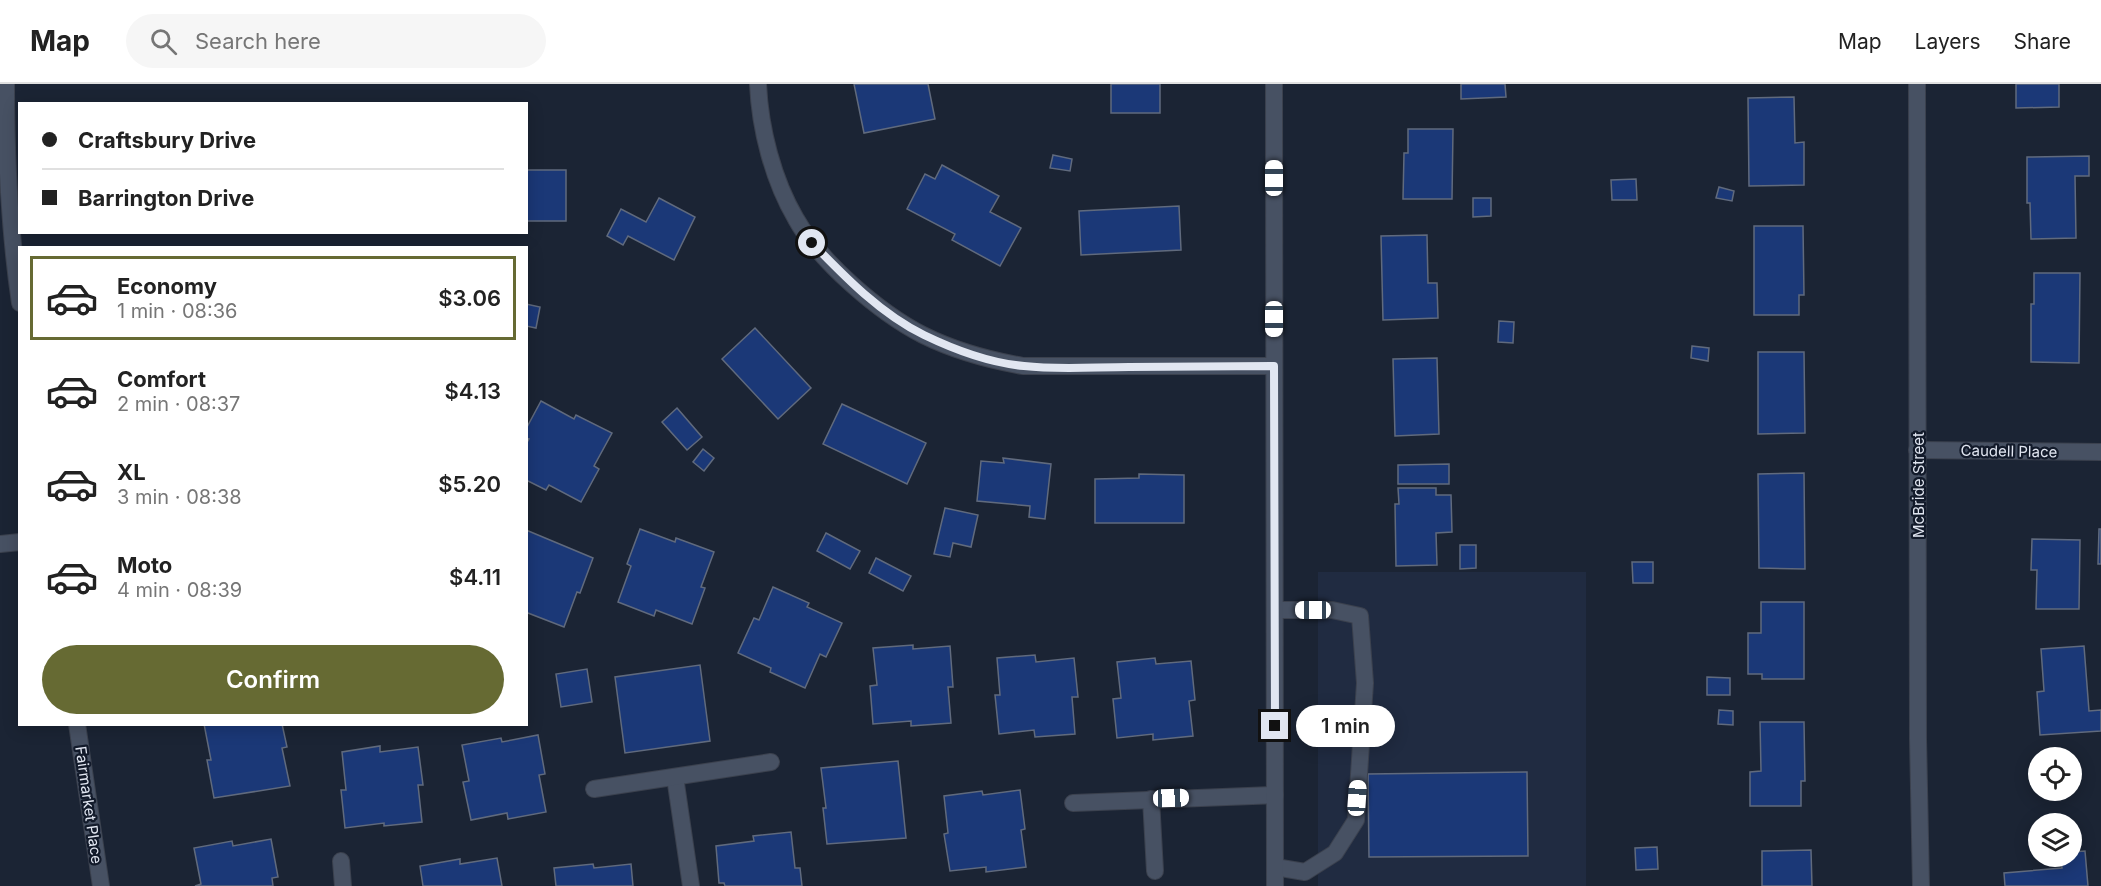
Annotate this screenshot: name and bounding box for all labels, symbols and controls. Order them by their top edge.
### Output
search box [126,14,546,68]
text: Map [30,24,90,58]
icon: search [147,25,180,58]
text: Search here [195,28,321,54]
text: Map [1838,29,1882,54]
text: Layers [1915,29,1981,54]
text: Share [2014,29,2071,54]
text: Craftsbury Drive [78,127,256,153]
car [1265,160,1283,196]
text: Barrington Drive [78,185,254,211]
route start [798,229,825,256]
icon: car [45,271,99,325]
text: Economy [117,273,217,299]
text: $3.06 [438,285,501,311]
text: 1 min · 08:36 [117,299,237,323]
car [1265,301,1283,337]
icon: car [45,364,99,418]
text: Comfort [117,366,206,392]
text: $4.13 [444,378,501,404]
text: 2 min · 08:37 [117,392,240,416]
street label: McBride Street [1909,432,1928,538]
street label: Caudell Place [1961,441,2057,461]
icon: car [45,457,99,511]
text: XL [117,459,146,485]
text: $5.20 [438,471,501,497]
text: 3 min · 08:38 [117,485,242,509]
icon: car [45,550,99,604]
text: Moto [117,552,172,578]
text: $4.11 [449,564,501,590]
text: 4 min · 08:39 [117,578,242,602]
car [1295,601,1331,619]
button: Confirm [42,645,504,714]
callout: 1 min [1296,705,1395,747]
route end [1261,712,1288,739]
text: 1 min [1321,714,1370,738]
street label: Fairmarket Place [71,745,107,865]
map controls [2028,747,2082,867]
button: locate [2028,747,2082,801]
car [1347,779,1367,817]
car [1153,788,1189,808]
button: layers [2028,813,2082,867]

